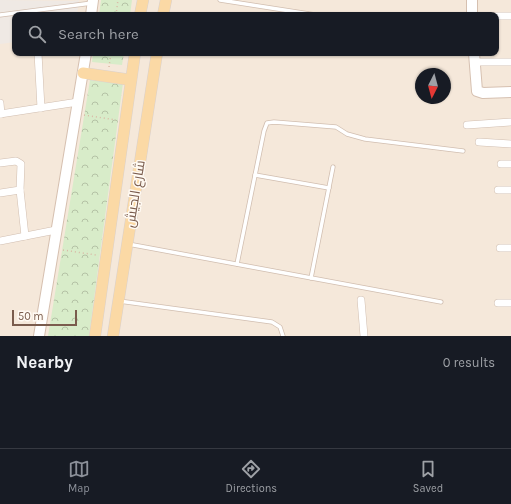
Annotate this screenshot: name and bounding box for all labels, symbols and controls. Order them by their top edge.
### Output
search box [12,12,499,56]
icon: search [26,23,48,45]
text: Search here [58,25,139,43]
north arrow [415,68,451,104]
street label: شارع الجيش [121,159,149,229]
scale bar [12,308,77,327]
text: 50 m [18,310,44,323]
text: Nearby [16,352,73,372]
text: 0 results [443,355,495,370]
tab: Map [68,458,90,495]
tab: Directions [225,458,277,495]
tab: Saved [413,458,443,495]

